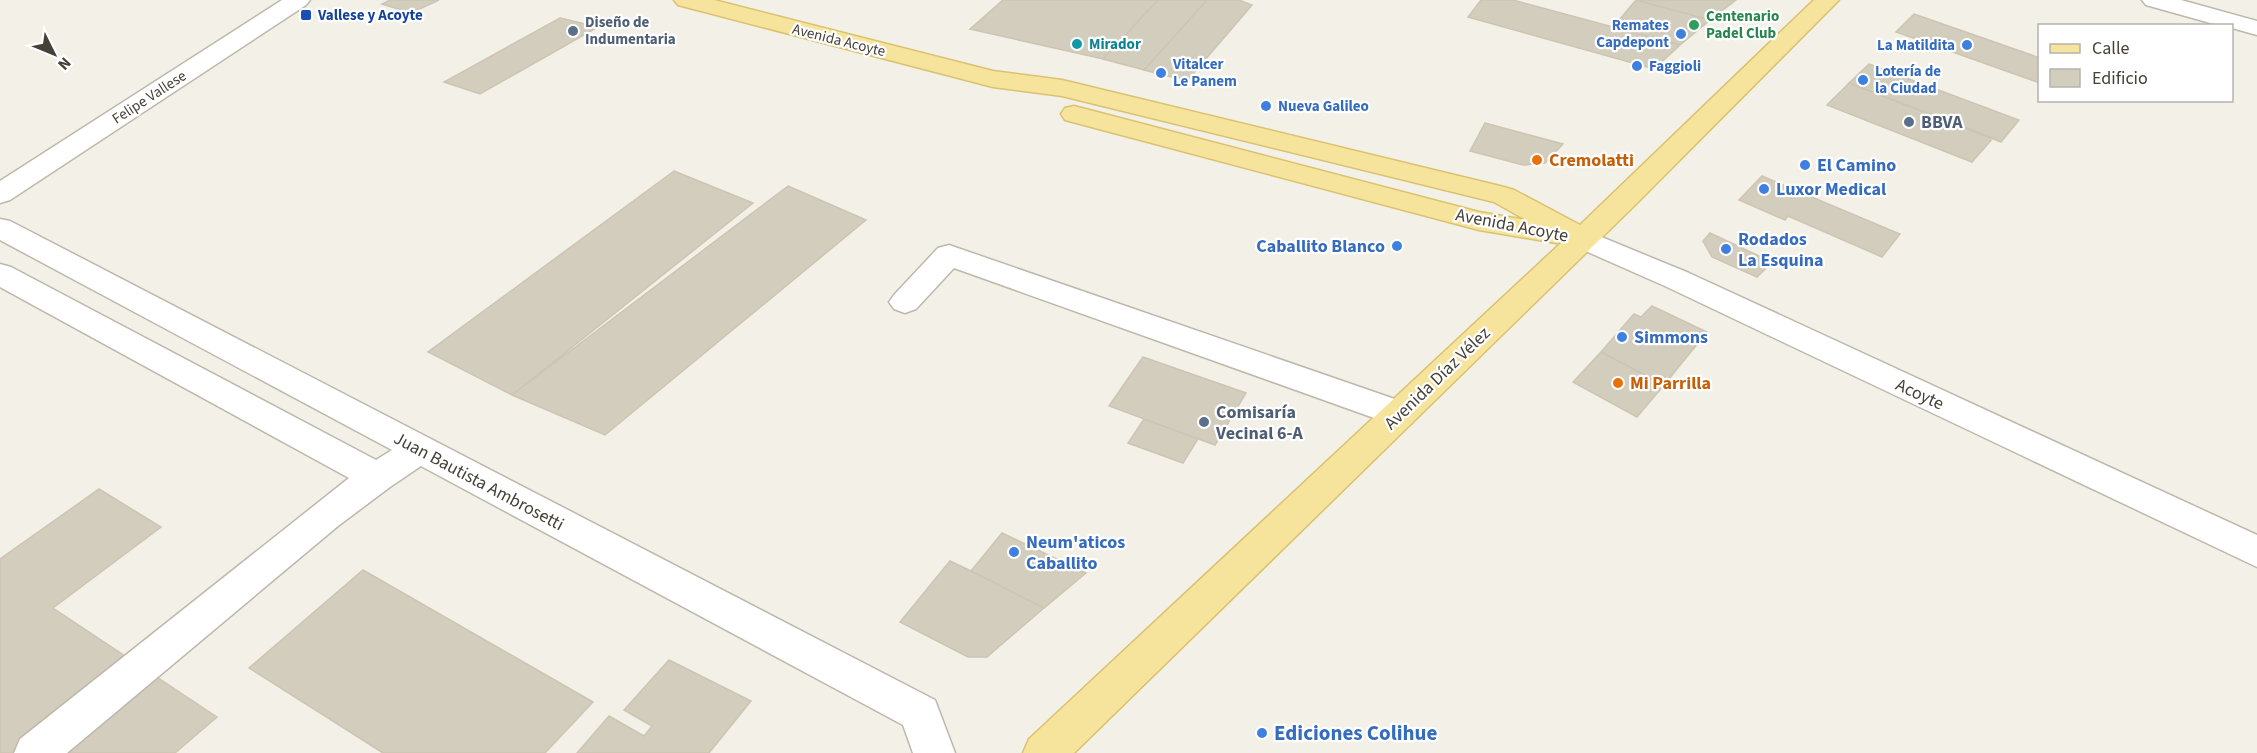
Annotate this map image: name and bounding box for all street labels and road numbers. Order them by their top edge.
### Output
street label: Avenida Acoyte [790,19,888,62]
street label: Felipe Vallese [108,66,191,129]
street label: Avenida Acoyte [1453,202,1570,249]
street label: Avenida Díaz Vélez [1379,321,1496,436]
street label: Acoyte [1892,372,1948,416]
street label: Juan Bautista Ambrosetti [389,426,568,537]

